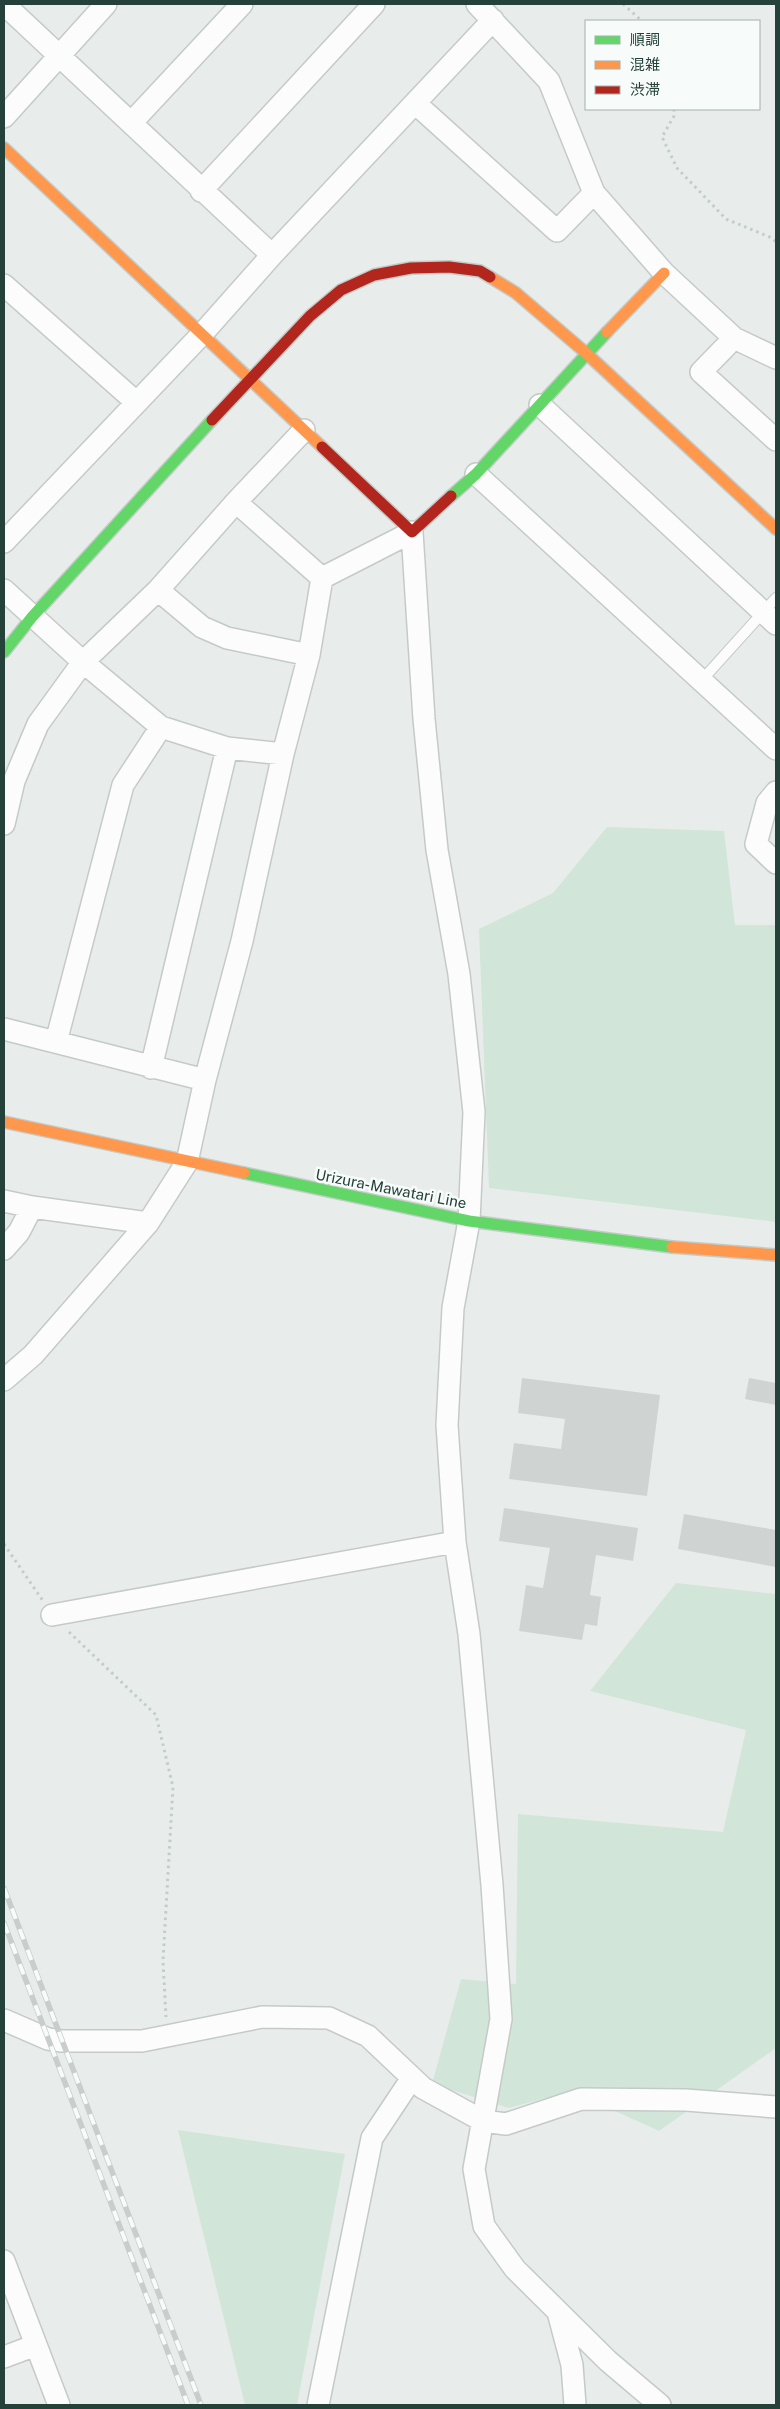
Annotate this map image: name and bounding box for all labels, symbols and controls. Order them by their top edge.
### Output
legend [585,20,760,110]
text: 順調 [630,31,660,48]
text: 混雑 [630,56,660,73]
text: 渋滞 [630,81,660,98]
street label: Urizura-Mawatari Line [314,1166,468,1211]

